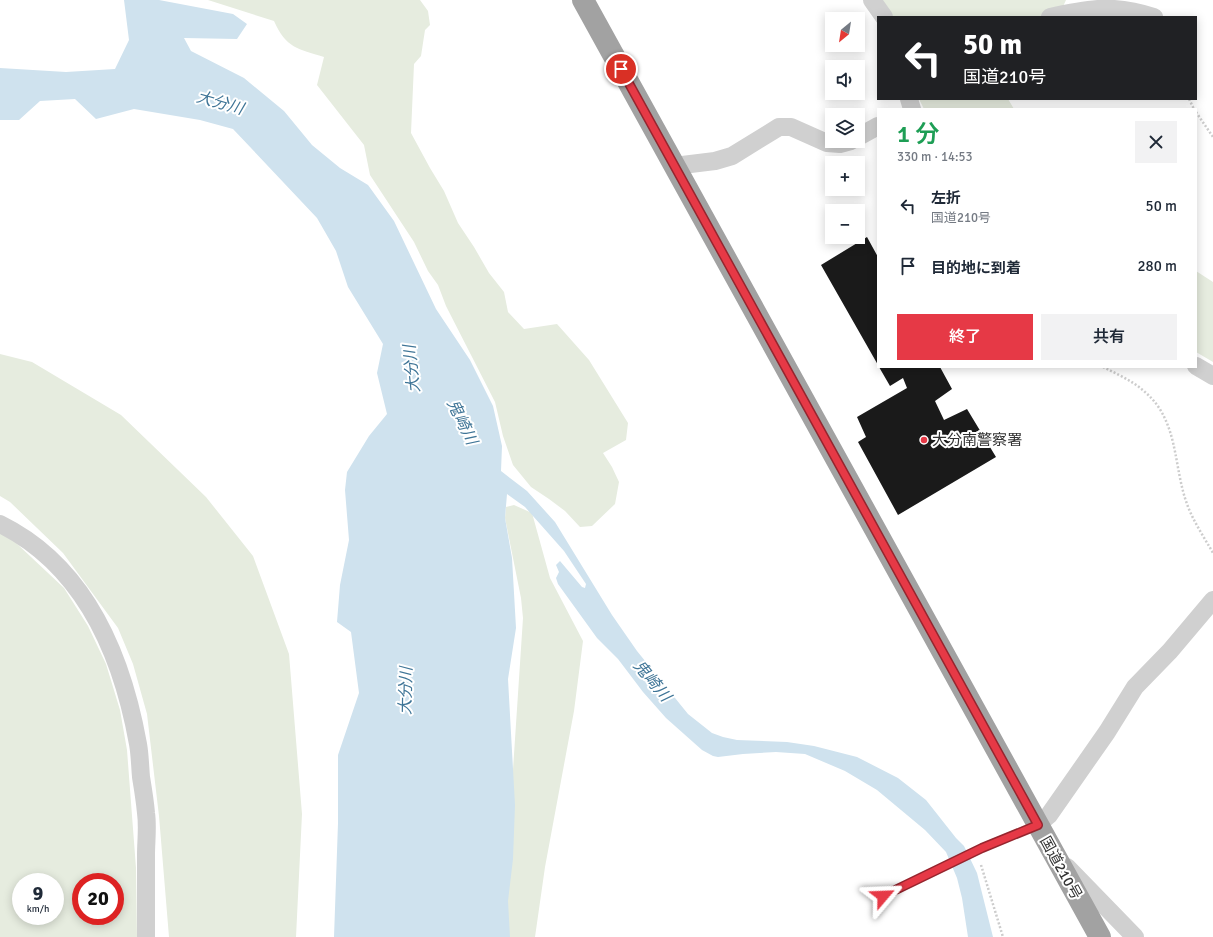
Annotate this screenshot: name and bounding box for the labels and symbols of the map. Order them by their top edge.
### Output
north arrow [825,12,865,52]
pin [604,52,638,86]
water label: 大分川 [194,87,248,120]
water label: 大分川 [399,342,424,394]
water label: 鬼崎川 [442,396,482,450]
place label: 大分南警察署 [932,431,1022,449]
marker: 大分南警察署 [919,435,929,445]
water label: 鬼崎川 [629,656,676,707]
water label: 大分川 [396,665,416,715]
street label: 国道210号 [1036,833,1086,903]
speed limit sign: 20 [72,873,124,925]
position arrow [862,875,904,917]

